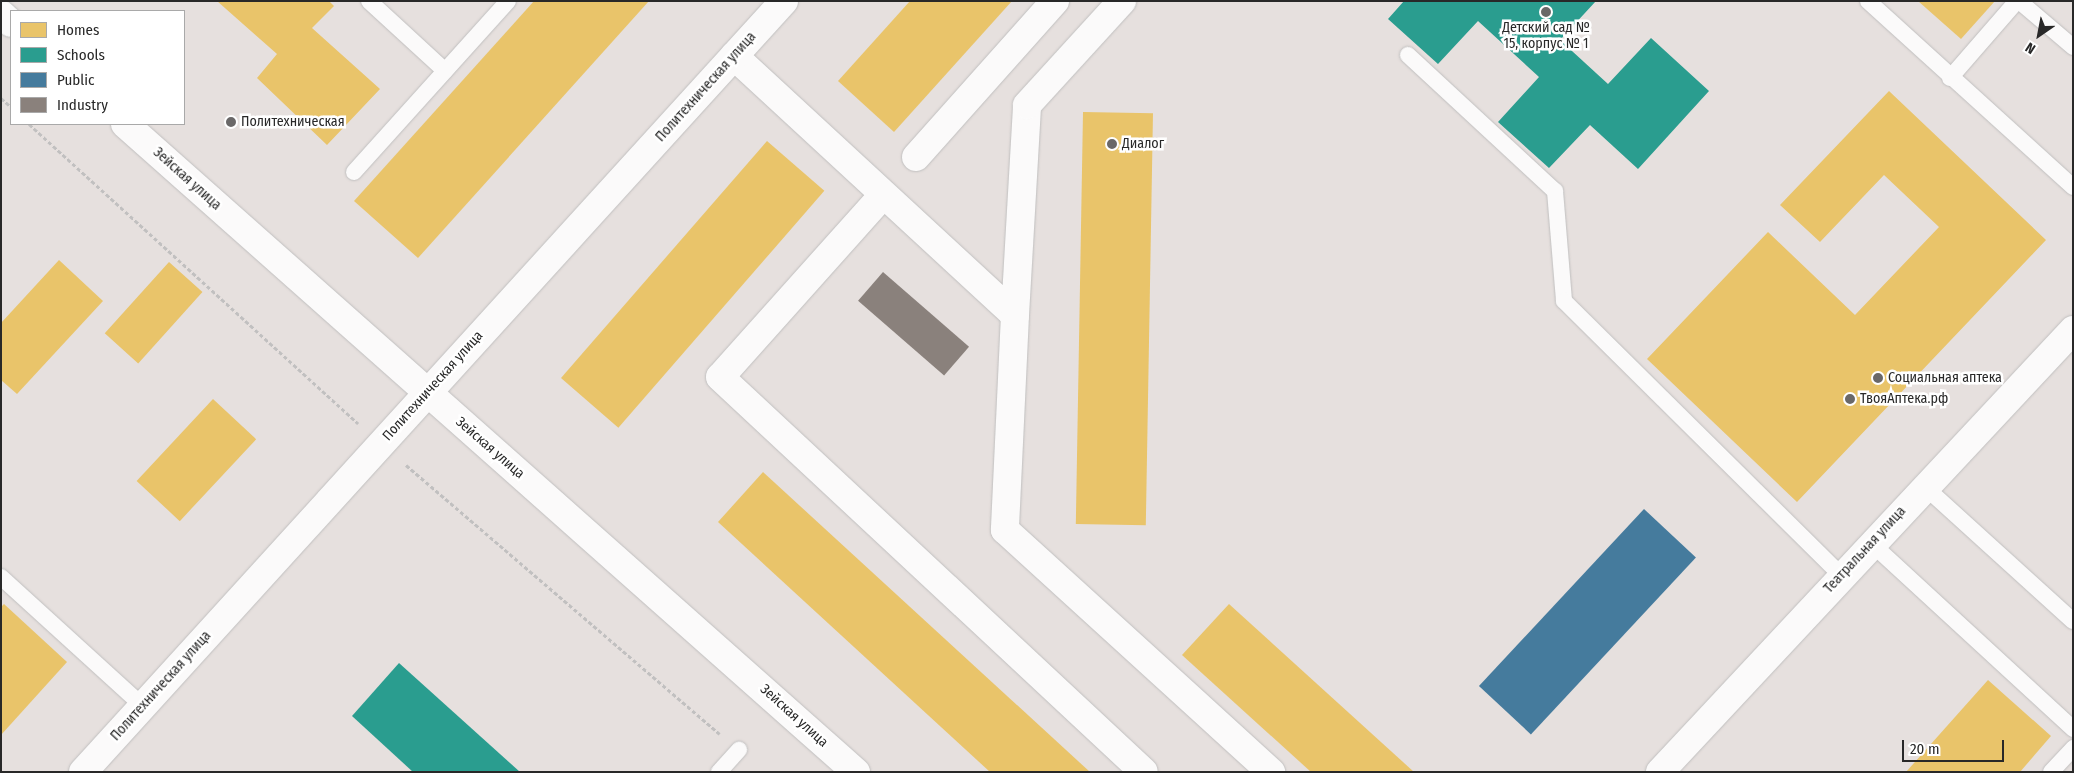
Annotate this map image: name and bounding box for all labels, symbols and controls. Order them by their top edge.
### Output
marker: Детский сад № 15, корпус № 1 [1540,6,1552,18]
legend [10,10,185,125]
north arrow [2014,10,2064,60]
place label: Детский сад № 15, корпус № 1 [1502,20,1590,52]
text: Homes [57,21,99,39]
street label: Политехническая улица [652,29,760,145]
text: N [2022,39,2039,57]
text: Schools [57,46,105,64]
text: Public [57,71,94,89]
text: Industry [57,96,108,114]
place label: Политехническая [241,114,345,130]
marker: Политехническая [225,116,237,128]
place label: Диалог [1122,136,1164,152]
marker: Диалог [1106,138,1118,150]
street label: Зейская улица [150,144,224,214]
street label: Политехническая улица [379,328,487,444]
place label: Социальная аптека [1888,370,2002,386]
marker: Социальная аптека [1872,372,1884,384]
place label: ТвояАптека.рф [1860,391,1948,407]
marker: ТвояАптека.рф [1844,393,1856,405]
street label: Зейская улица [452,414,528,482]
street label: Театральная улица [1821,503,1909,597]
street label: Политехническая улица [107,628,215,744]
street label: Зейская улица [757,681,831,751]
scale bar [1904,730,2006,762]
text: 20 m [1910,740,1940,758]

